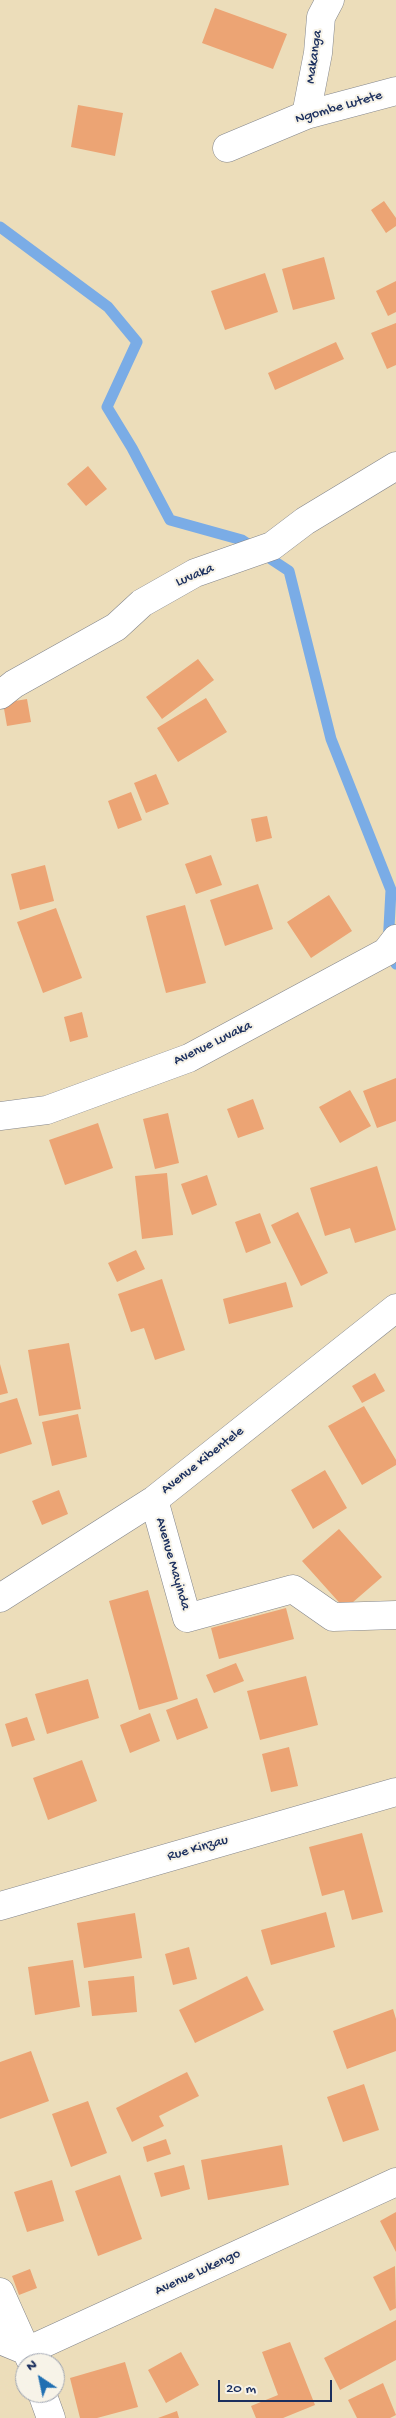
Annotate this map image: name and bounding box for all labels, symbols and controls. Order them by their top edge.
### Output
street label: Makanga [303,29,327,85]
street label: Ngombe Lutete [294,88,384,128]
street label: Luvaka [173,561,217,591]
street label: Avenue Luvaka [171,1018,255,1070]
street label: Avenue Kibentele [158,1423,248,1499]
street label: Avenue Mayinda [151,1516,193,1612]
street label: Rue Kinzau [166,1832,230,1866]
street label: Avenue Lukengo [153,2246,243,2300]
north arrow [15,2353,65,2403]
text: N [23,2356,40,2376]
scale bar [221,2370,335,2402]
text: 20 m [226,2380,256,2398]

